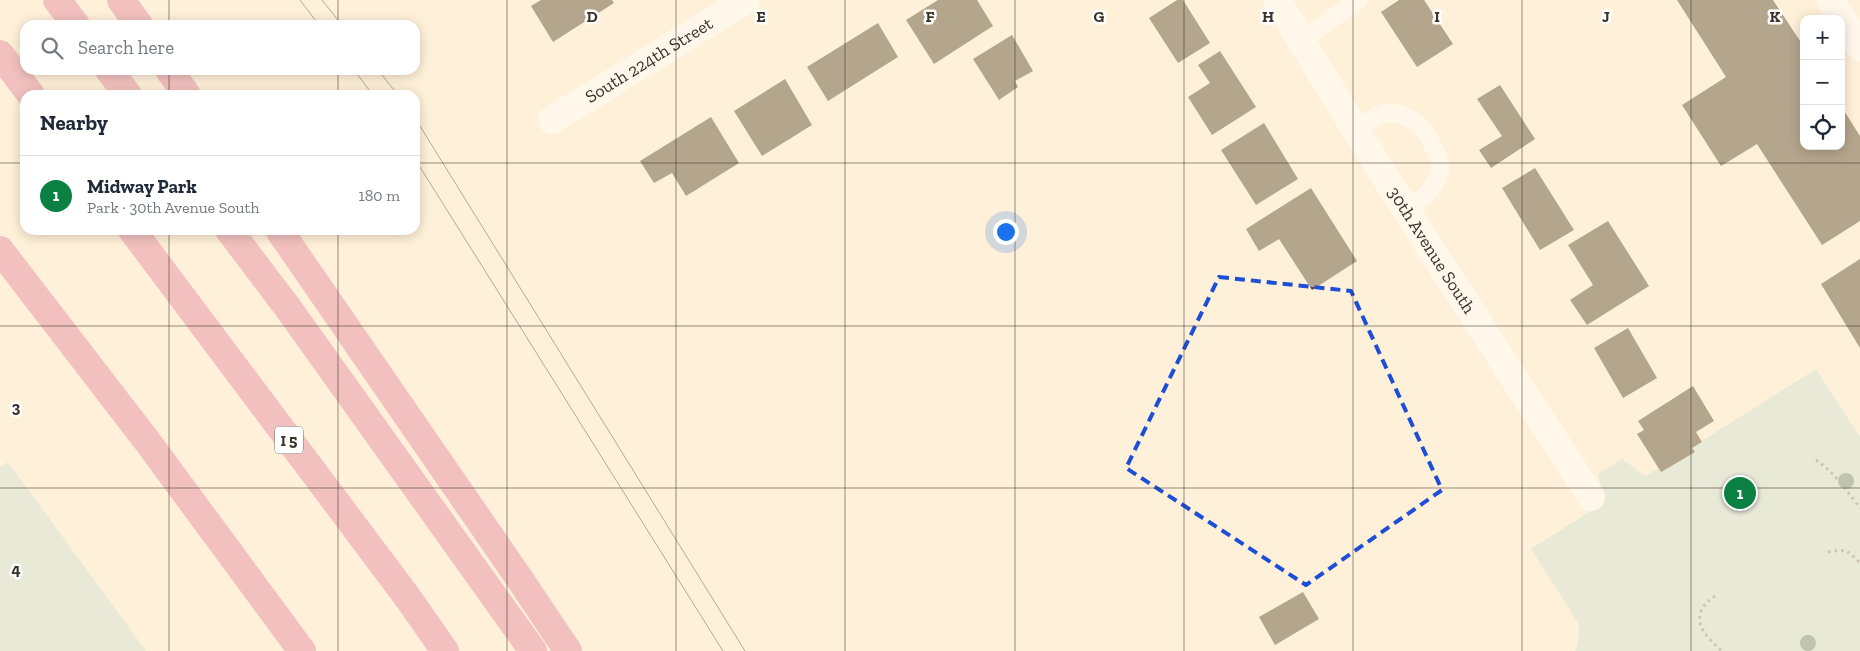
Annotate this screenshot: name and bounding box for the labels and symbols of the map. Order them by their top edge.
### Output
text: D [586,7,598,26]
text: E [756,7,766,26]
text: F [925,7,935,26]
text: G [1094,7,1105,26]
text: H [1262,7,1274,26]
text: I [1434,7,1440,26]
text: J [1602,7,1610,26]
text: K [1770,7,1781,26]
street label: South 224th Street [581,12,717,108]
street label: 30th Avenue South [1383,182,1480,318]
your location [993,219,1019,245]
text: 3 [12,398,21,417]
road number: I 5 [275,426,303,454]
pin: 1 [1724,474,1756,512]
text: 4 [11,560,21,579]

